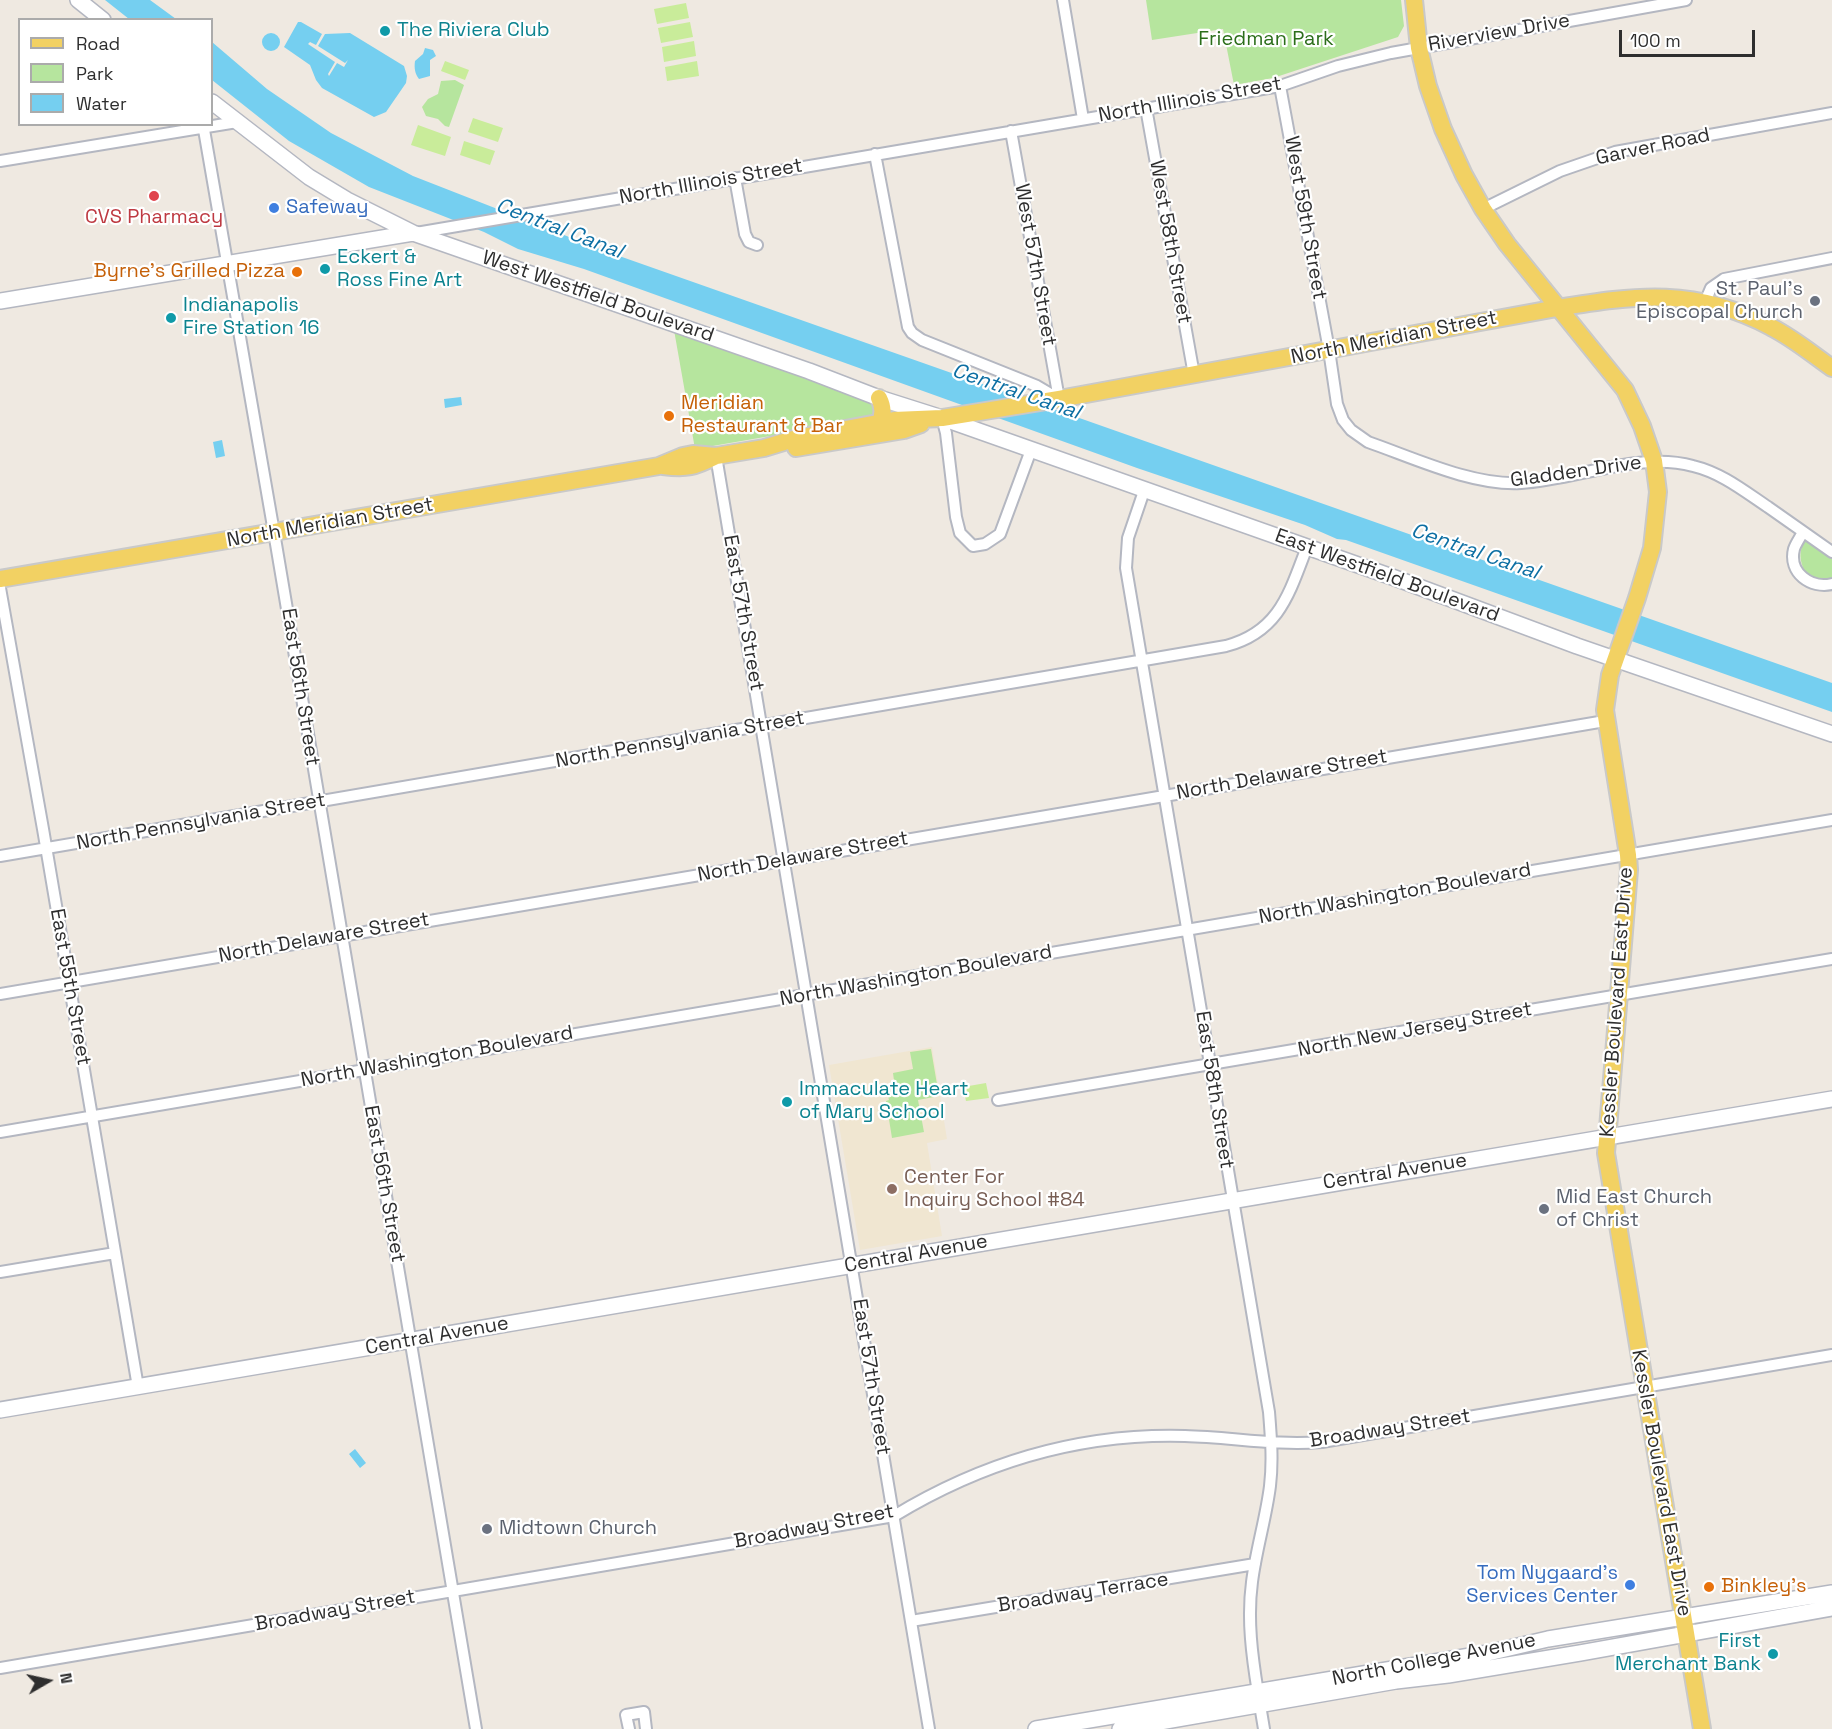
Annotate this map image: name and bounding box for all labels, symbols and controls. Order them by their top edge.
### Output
street label: Riverview Drive [1426,9,1572,57]
legend [18,18,213,126]
scale bar [1622,18,1758,56]
place label: The Riviera Club [397,19,550,43]
marker: The Riviera Club [378,24,392,38]
park label: Friedman Park [1198,28,1334,52]
text: 100 m [1630,29,1681,52]
text: Road [76,32,120,55]
text: Park [76,62,113,85]
street label: North Illinois Street [1096,72,1284,128]
text: Water [76,92,127,115]
street label: Garver Road [1594,123,1712,171]
street label: West 59th Street [1279,134,1331,302]
street label: North Illinois Street [617,154,805,210]
street label: West 58th Street [1144,158,1196,326]
street label: West 57th Street [1009,182,1061,348]
marker: CVS Pharmacy [147,189,161,203]
water label: Central Canal [492,193,626,265]
place label: Safeway [286,196,368,220]
marker: Safeway [267,201,281,215]
place label: CVS Pharmacy [85,206,223,230]
place label: Eckert & Ross Fine Art [337,246,462,293]
street label: West Westfield Boulevard [479,246,717,348]
place label: Byrne's Grilled Pizza [93,260,285,284]
marker: Eckert & Ross Fine Art [318,262,332,276]
marker: Byrne's Grilled Pizza [290,265,304,279]
place label: St. Paul's Episcopal Church [1636,278,1803,325]
place label: Indianapolis Fire Station 16 [183,294,320,341]
marker: St. Paul's Episcopal Church [1808,294,1822,308]
street label: North Meridian Street [1289,306,1499,370]
marker: Indianapolis Fire Station 16 [164,311,178,325]
water label: Central Canal [949,358,1083,426]
place label: Meridian Restaurant & Bar [681,392,843,439]
marker: Meridian Restaurant & Bar [662,409,676,423]
street label: Gladden Drive [1509,451,1643,493]
street label: North Meridian Street [225,493,435,553]
water label: Central Canal [1408,518,1542,586]
street label: East Westfield Boulevard [1271,524,1503,628]
street label: East 57th Street [717,533,769,693]
street label: East 56th Street [276,606,324,768]
street label: North Pennsylvania Street [554,706,806,774]
street label: North Delaware Street [1175,745,1389,805]
street label: North Pennsylvania Street [75,788,327,856]
street label: North Delaware Street [696,827,910,887]
street label: North Washington Boulevard [1257,858,1533,930]
street label: Kessler Boulevard East Drive [1596,866,1638,1138]
street label: East 55th Street [44,907,96,1067]
street label: North Delaware Street [217,908,431,968]
street label: North Washington Boulevard [778,940,1054,1012]
street label: North New Jersey Street [1296,998,1534,1062]
street label: East 58th Street [1190,1009,1238,1171]
street label: North Washington Boulevard [299,1021,575,1093]
place label: Immaculate Heart of Mary School [799,1078,968,1125]
marker: Immaculate Heart of Mary School [780,1095,794,1109]
street label: East 56th Street [358,1103,410,1265]
street label: Central Avenue [1321,1149,1469,1195]
place label: Center For Inquiry School #84 [904,1166,1085,1213]
marker: Center For Inquiry School #84 [885,1182,899,1196]
place label: Mid East Church of Christ [1556,1186,1712,1233]
marker: Mid East Church of Christ [1537,1202,1551,1216]
street label: Central Avenue [842,1230,990,1278]
street label: East 57th Street [847,1297,895,1457]
street label: Central Avenue [363,1312,511,1360]
street label: Kessler Boulevard East Drive [1626,1348,1696,1618]
street label: Broadway Street [1308,1404,1472,1454]
street label: Broadway Street [732,1500,896,1554]
place label: Midtown Church [499,1517,657,1541]
marker: Midtown Church [480,1522,494,1536]
place label: Tom Nygaard's Services Center [1466,1562,1618,1609]
street label: Broadway Terrace [996,1568,1170,1618]
place label: Binkley's [1721,1575,1807,1599]
marker: Tom Nygaard's Services Center [1623,1578,1637,1592]
marker: Binkley's [1702,1580,1716,1594]
street label: Broadway Street [253,1585,417,1637]
street label: North College Avenue [1330,1628,1538,1692]
place label: First Merchant Bank [1615,1630,1761,1677]
marker: First Merchant Bank [1766,1647,1780,1661]
north arrow [18,1651,78,1711]
text: N [55,1671,77,1685]

